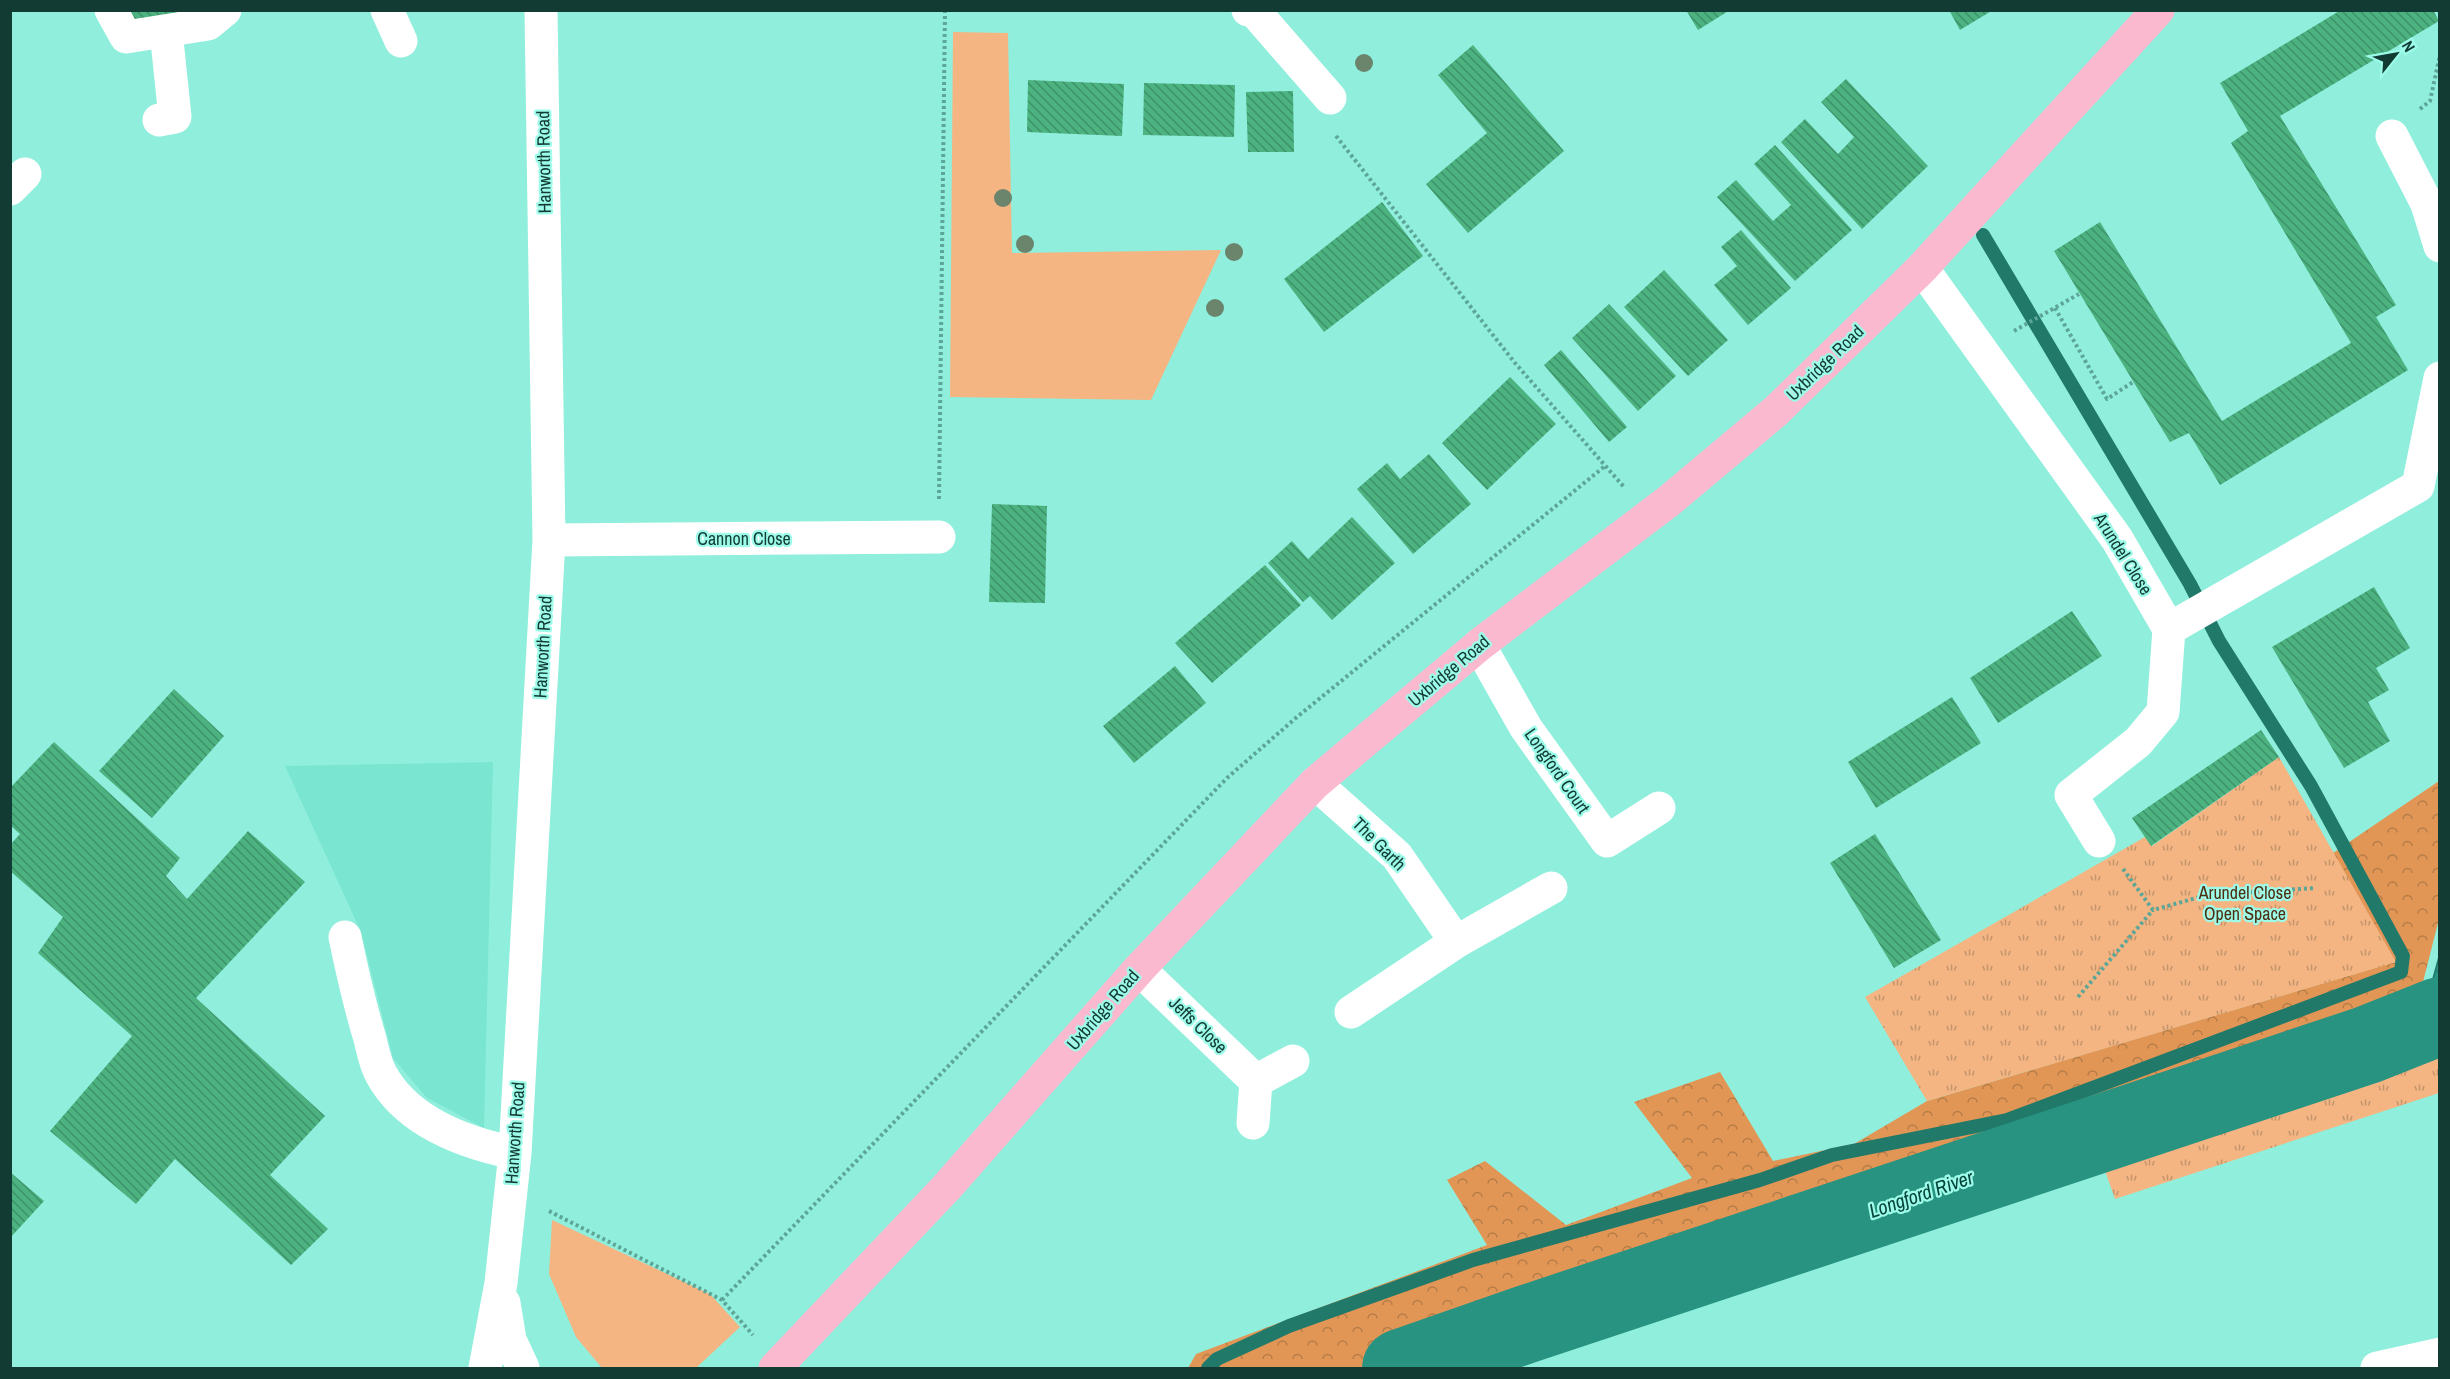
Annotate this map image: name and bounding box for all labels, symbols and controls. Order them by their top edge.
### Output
north arrow [2366,24,2426,84]
text: N [2397,37,2421,56]
street label: Hanworth Road [530,111,557,213]
street label: Uxbridge Road [1780,319,1869,406]
street label: Arundel Close [2088,507,2159,600]
street label: Cannon Close [697,526,791,551]
street label: Hanworth Road [527,595,558,699]
street label: Uxbridge Road [1403,629,1495,712]
street label: Longford Court [1519,723,1596,818]
street label: The Garth [1347,811,1412,876]
park label: Arundel Close Open Space [2198,880,2291,926]
street label: Uxbridge Road [1061,964,1145,1055]
street label: Jeffs Close [1163,990,1233,1059]
street label: Hanworth Road [498,1081,531,1185]
water label: Longford River [1865,1163,1977,1224]

